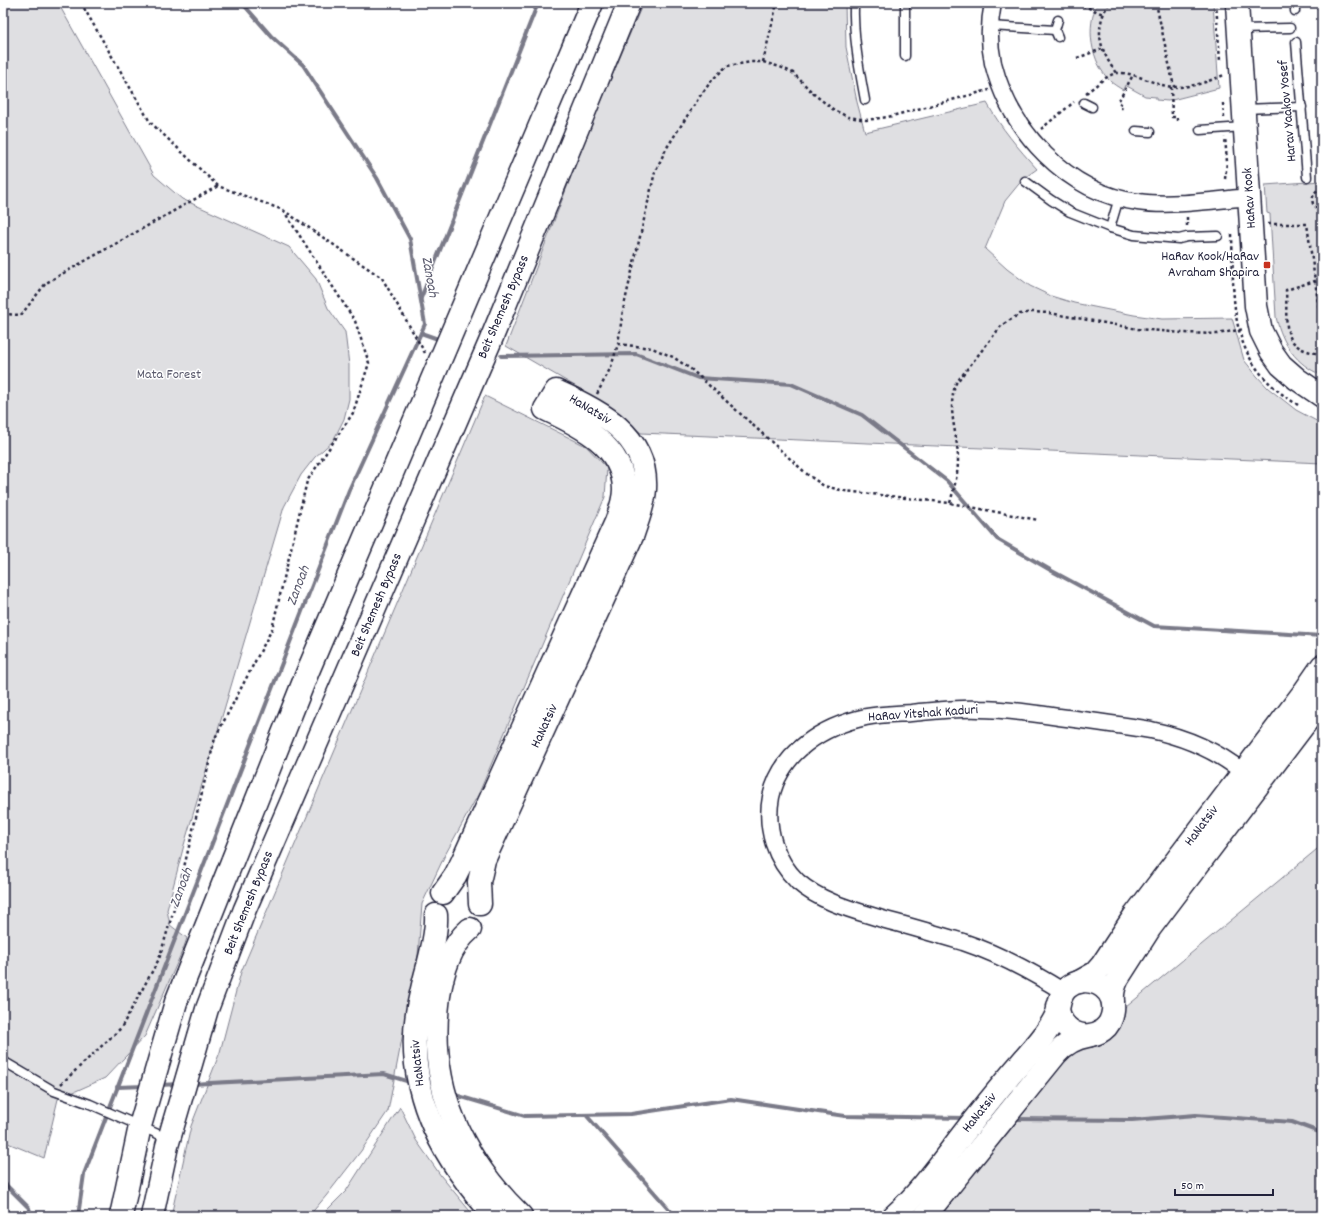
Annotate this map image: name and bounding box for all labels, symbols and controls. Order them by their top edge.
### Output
street label: Harav Yaakov Yosef [1273,58,1302,163]
street label: HaRav Kook [1238,167,1262,229]
place label: HaRav Kook/HaRav Avraham Shapira [1161,247,1259,283]
street label: Beit Shemesh Bypass [473,252,535,362]
water label: Zanoah [415,255,444,300]
marker: HaRav Kook/HaRav Avraham Shapira [1262,260,1272,270]
park label: Mata Forest [137,365,201,385]
street label: HaNatsiv [565,389,615,431]
street label: Beit Shemesh Bypass [346,550,408,660]
water label: Zanoah [281,562,317,609]
street label: HaNatsiv [526,700,564,751]
street label: HaRav Yitshak Kaduri [867,700,979,728]
street label: HaNatsiv [1180,801,1224,851]
street label: Beit Shemesh Bypass [219,848,279,958]
water label: Zanoah [164,864,200,911]
street label: HaNatsiv [406,1039,430,1087]
street label: HaNatsiv [958,1088,1003,1137]
scale bar [1175,1171,1273,1197]
text: 50 m [1181,1178,1204,1195]

